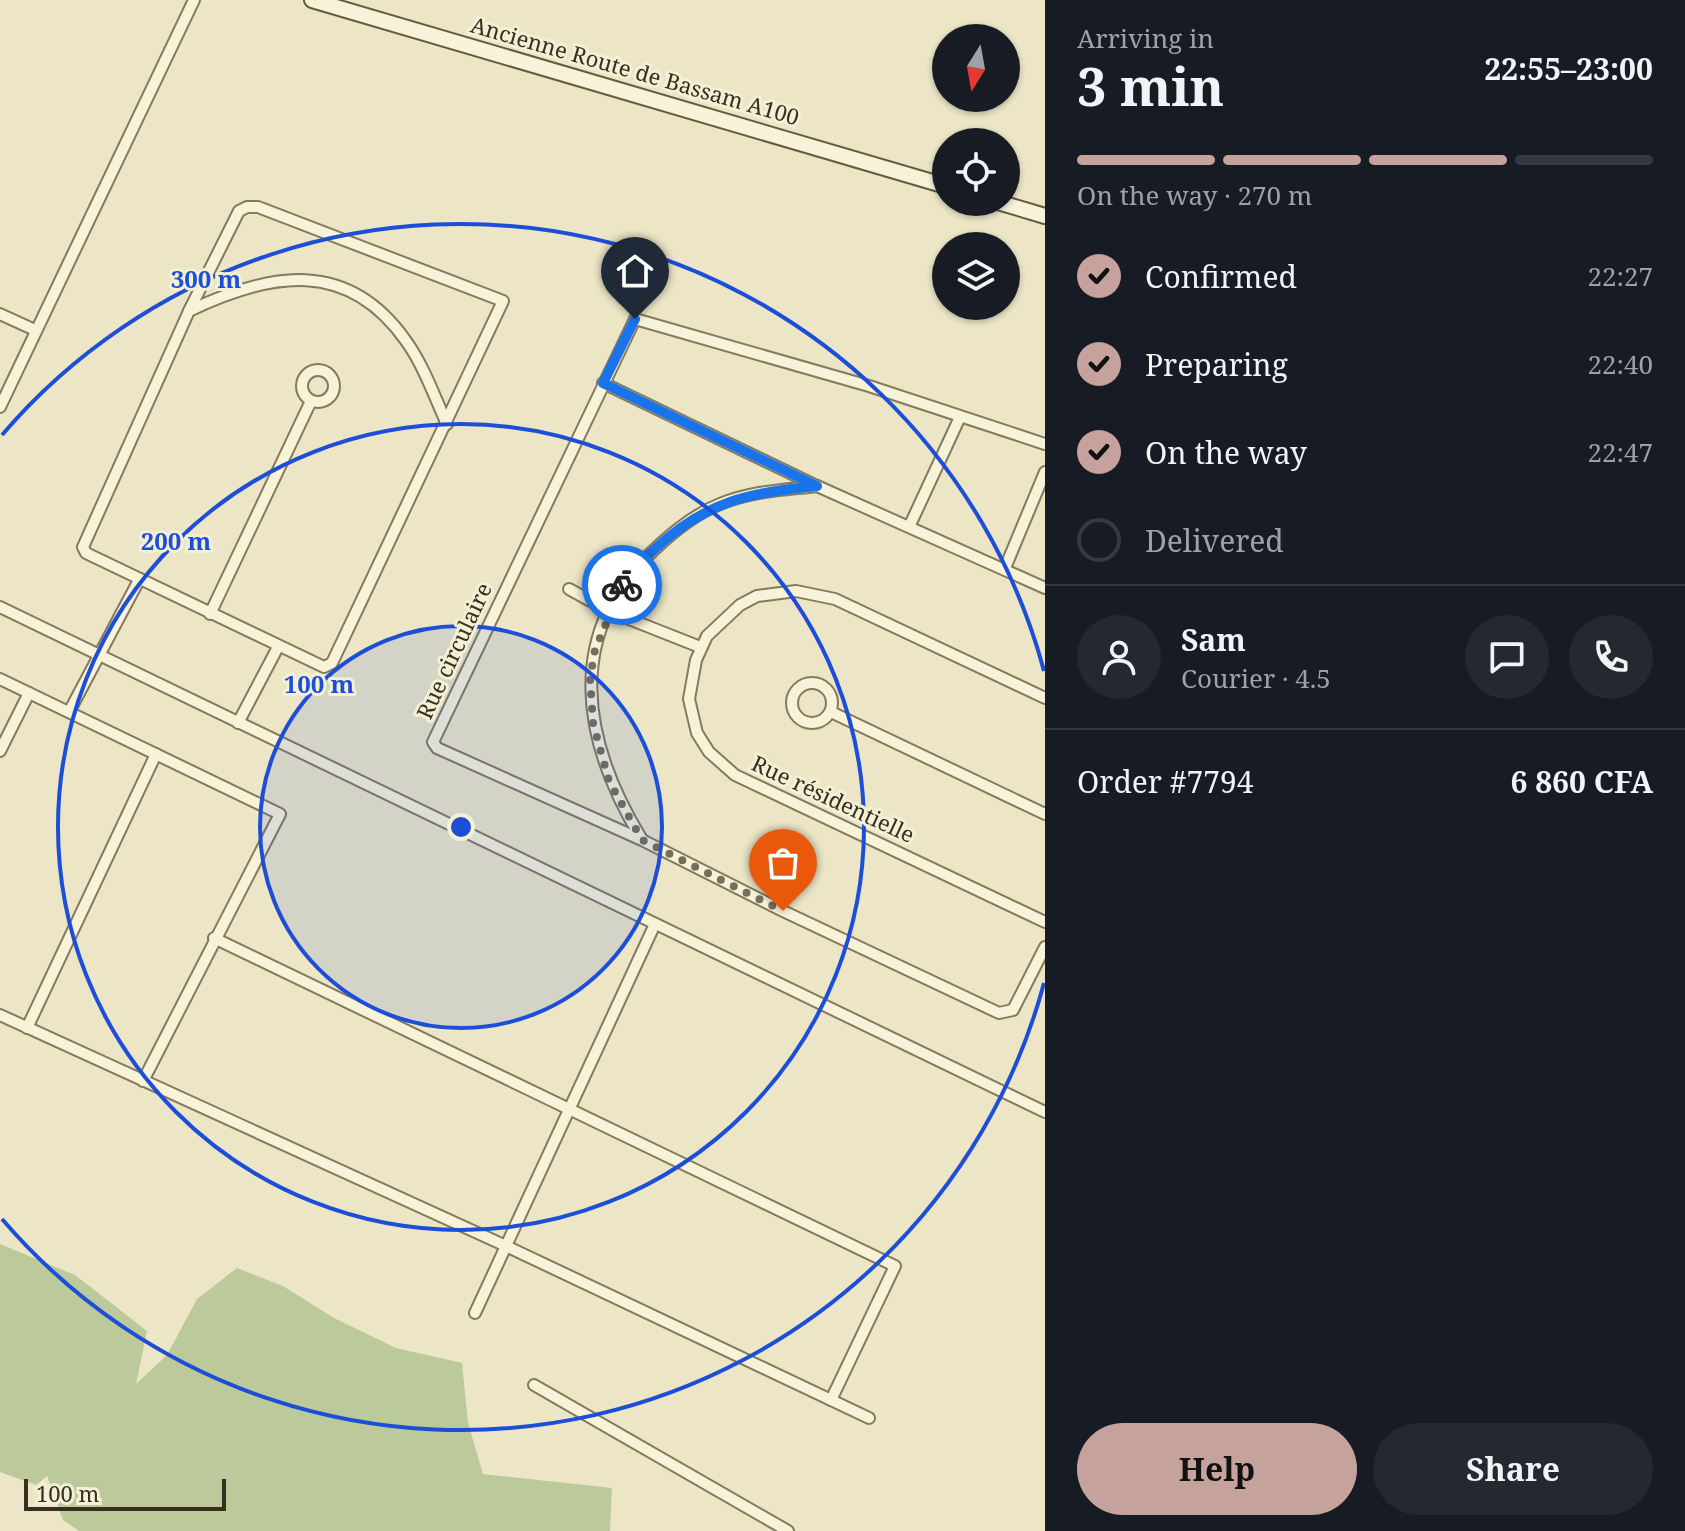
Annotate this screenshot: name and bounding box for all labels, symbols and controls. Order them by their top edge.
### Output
street label: Ancienne Route de Bassam A100 [468,9,803,131]
text: Arriving in [1077,20,1214,56]
north arrow [932,24,1020,112]
map controls [932,24,1020,320]
text: 22:55–23:00 [1484,48,1653,89]
text: 3 min [1077,50,1224,121]
button: locate [932,128,1020,216]
text: On the way · 270 m [1077,177,1312,213]
button: layers [932,232,1020,320]
pin [601,237,669,319]
icon: home [613,249,657,293]
icon: check [1077,254,1121,298]
text: Confirmed [1145,256,1297,297]
text: 22:27 [1587,258,1653,294]
text: 300 m [171,262,242,295]
icon: check [1077,342,1121,386]
text: Preparing [1145,344,1288,385]
text: 22:40 [1587,346,1653,382]
icon: check [1077,430,1121,474]
text: On the way [1145,432,1307,473]
text: 22:47 [1587,434,1653,470]
text: Delivered [1145,520,1284,561]
text: 200 m [141,524,212,557]
courier [582,545,662,625]
icon: bike [600,563,644,607]
street label: Rue circulaire [408,577,498,724]
button: person [1077,615,1161,699]
button: chat [1465,615,1549,699]
button: phone [1569,615,1653,699]
text: Sam [1181,619,1246,660]
text: Courier · 4.5 [1181,660,1331,696]
text: 100 m [284,667,355,700]
street label: Rue résidentielle [747,747,920,849]
text: Order #7794 [1077,761,1254,802]
text: 6 860 CFA [1510,761,1653,802]
centre of rings [447,813,475,841]
pin [749,829,817,911]
icon: bag [761,841,805,885]
button: Help [1077,1423,1357,1515]
button: Share [1373,1423,1653,1515]
scale bar [24,1475,226,1511]
text: 100 m [36,1478,99,1508]

